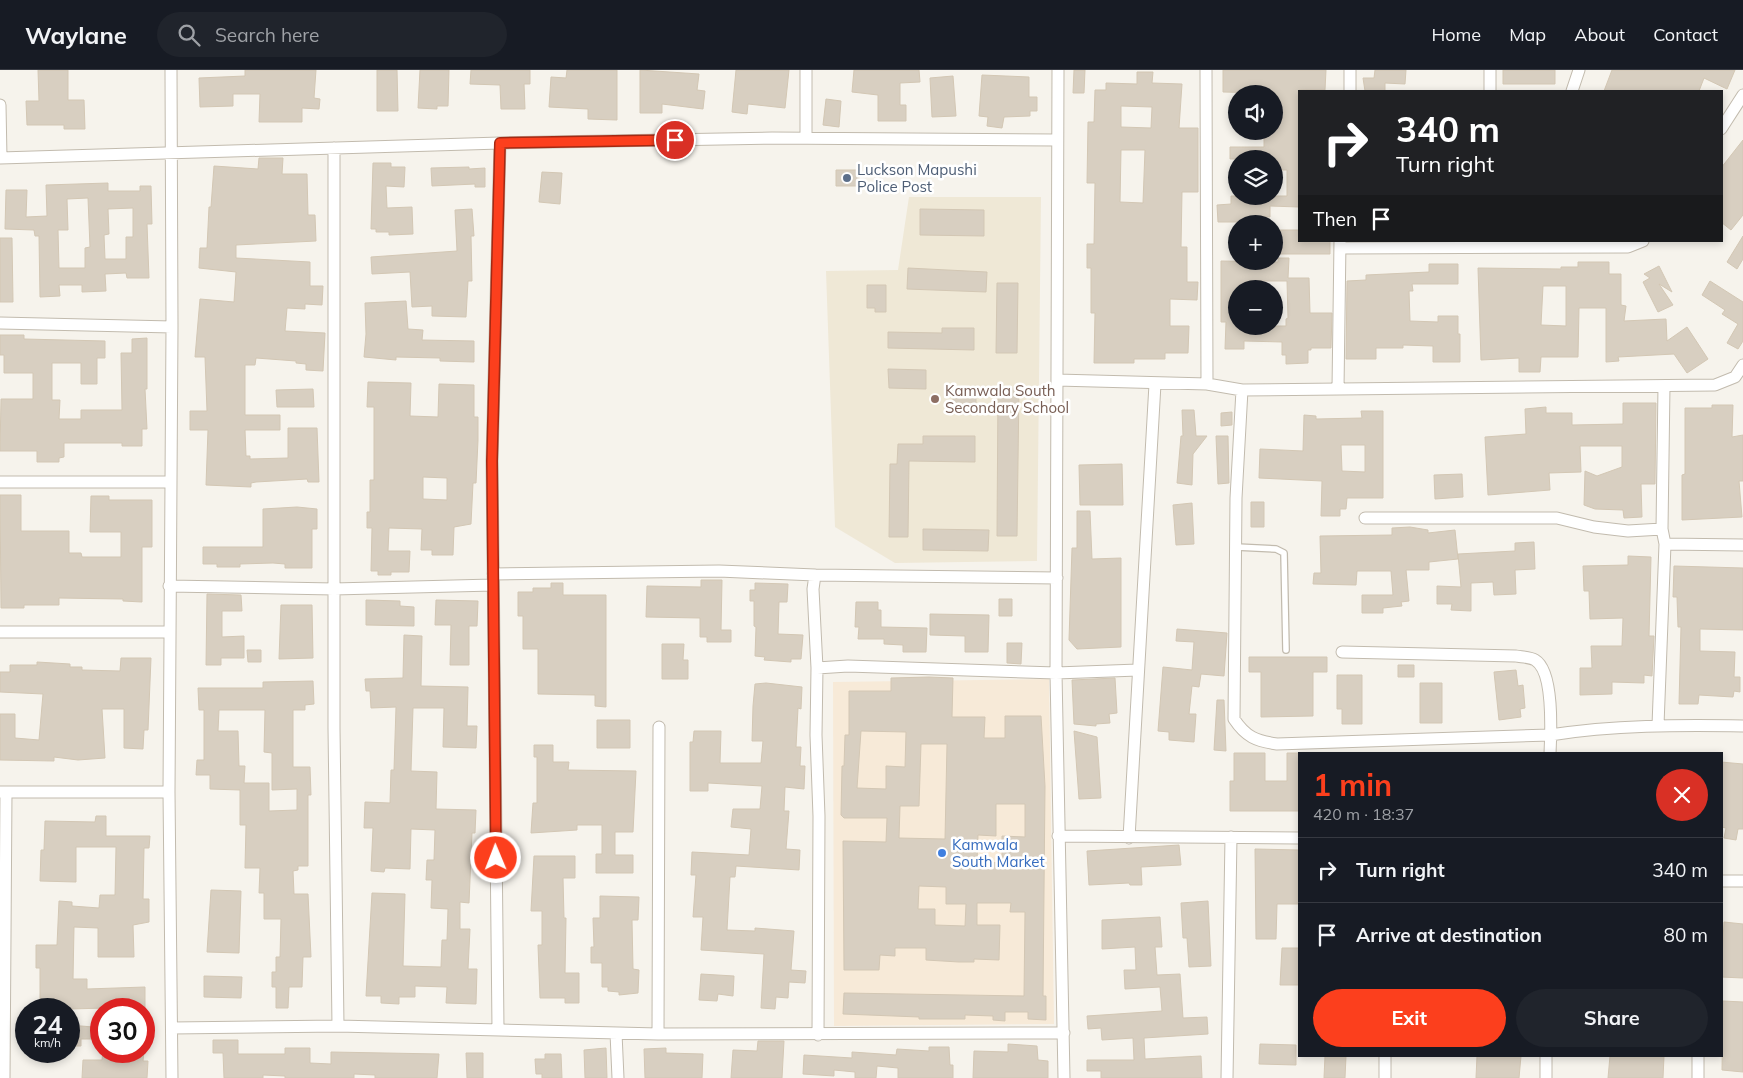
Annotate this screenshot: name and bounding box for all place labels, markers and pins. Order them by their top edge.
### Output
pin [654,119,696,161]
place label: Luckson Mapushi Police Post [857,160,977,196]
marker: Luckson Mapushi Police Post [841,172,853,184]
place label: Kamwala South Secondary School [945,381,1069,417]
marker: Kamwala South Secondary School [929,393,941,405]
place label: Kamwala South Market [952,835,1045,871]
marker: Kamwala South Market [936,847,948,859]

